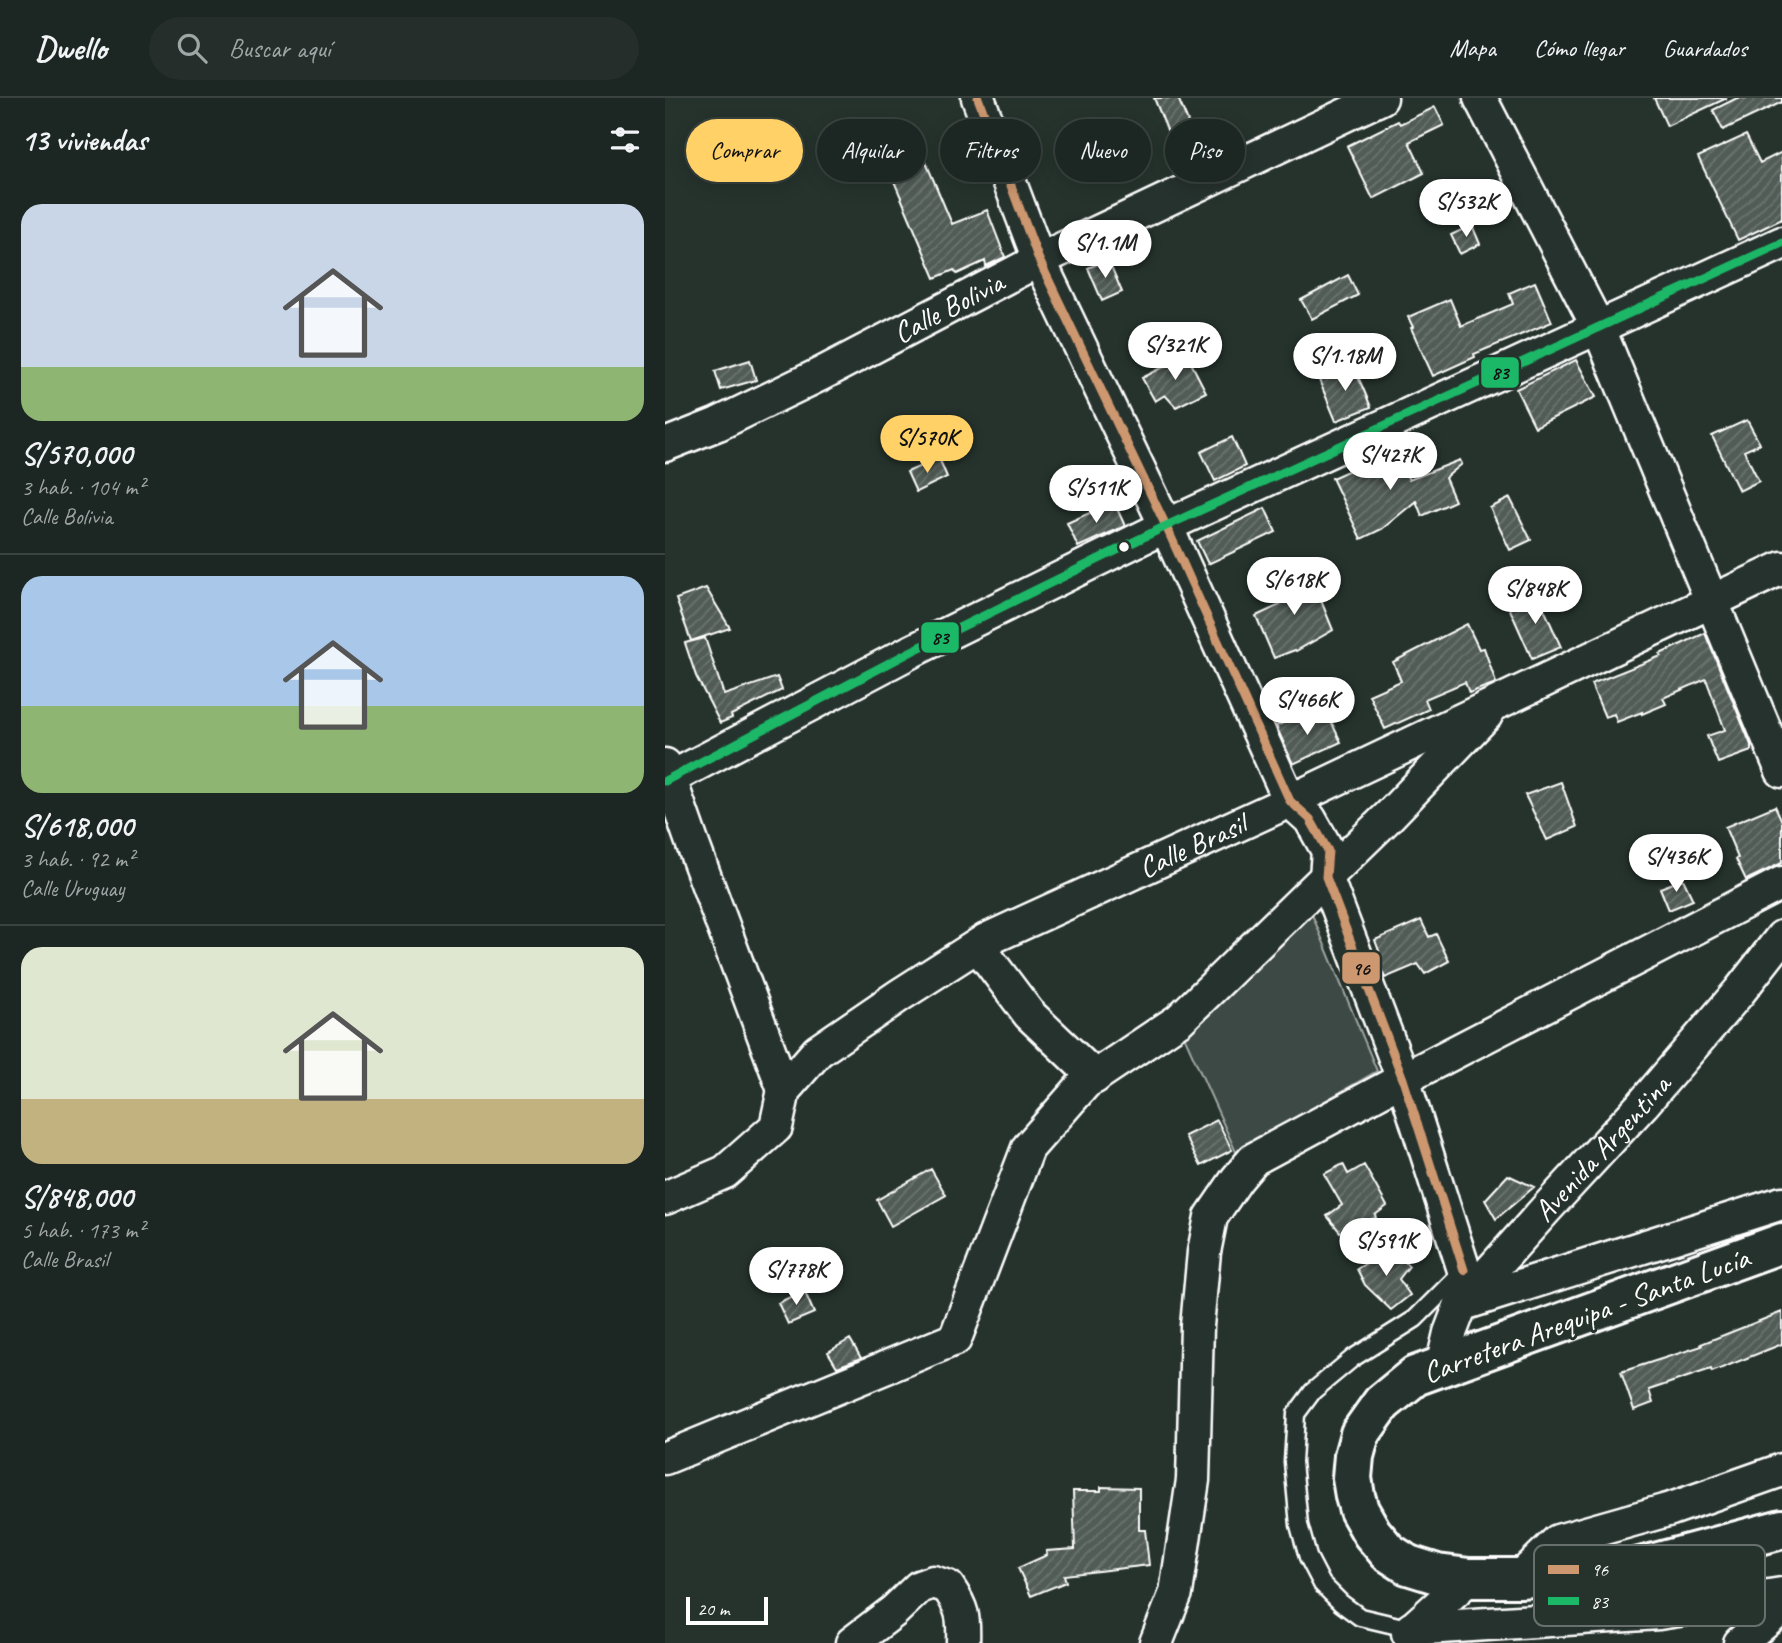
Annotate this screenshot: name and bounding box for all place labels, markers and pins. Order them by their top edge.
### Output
pin: S/532K [1409,180,1523,239]
pin: S/1.1M [1048,220,1162,280]
pin: S/321K [1118,322,1232,382]
pin: S/1.18M [1280,334,1410,393]
pin: S/570K [870,416,984,475]
pin: S/427K [1333,432,1447,492]
pin: S/511K [1039,466,1153,525]
unlabelled marker [1117,540,1131,554]
pin: S/618K [1237,558,1351,617]
pin: S/848K [1478,566,1592,626]
pin: S/466K [1250,678,1364,737]
pin: S/436K [1619,834,1733,894]
pin: S/591K [1329,1218,1443,1278]
pin: S/778K [739,1248,853,1307]

